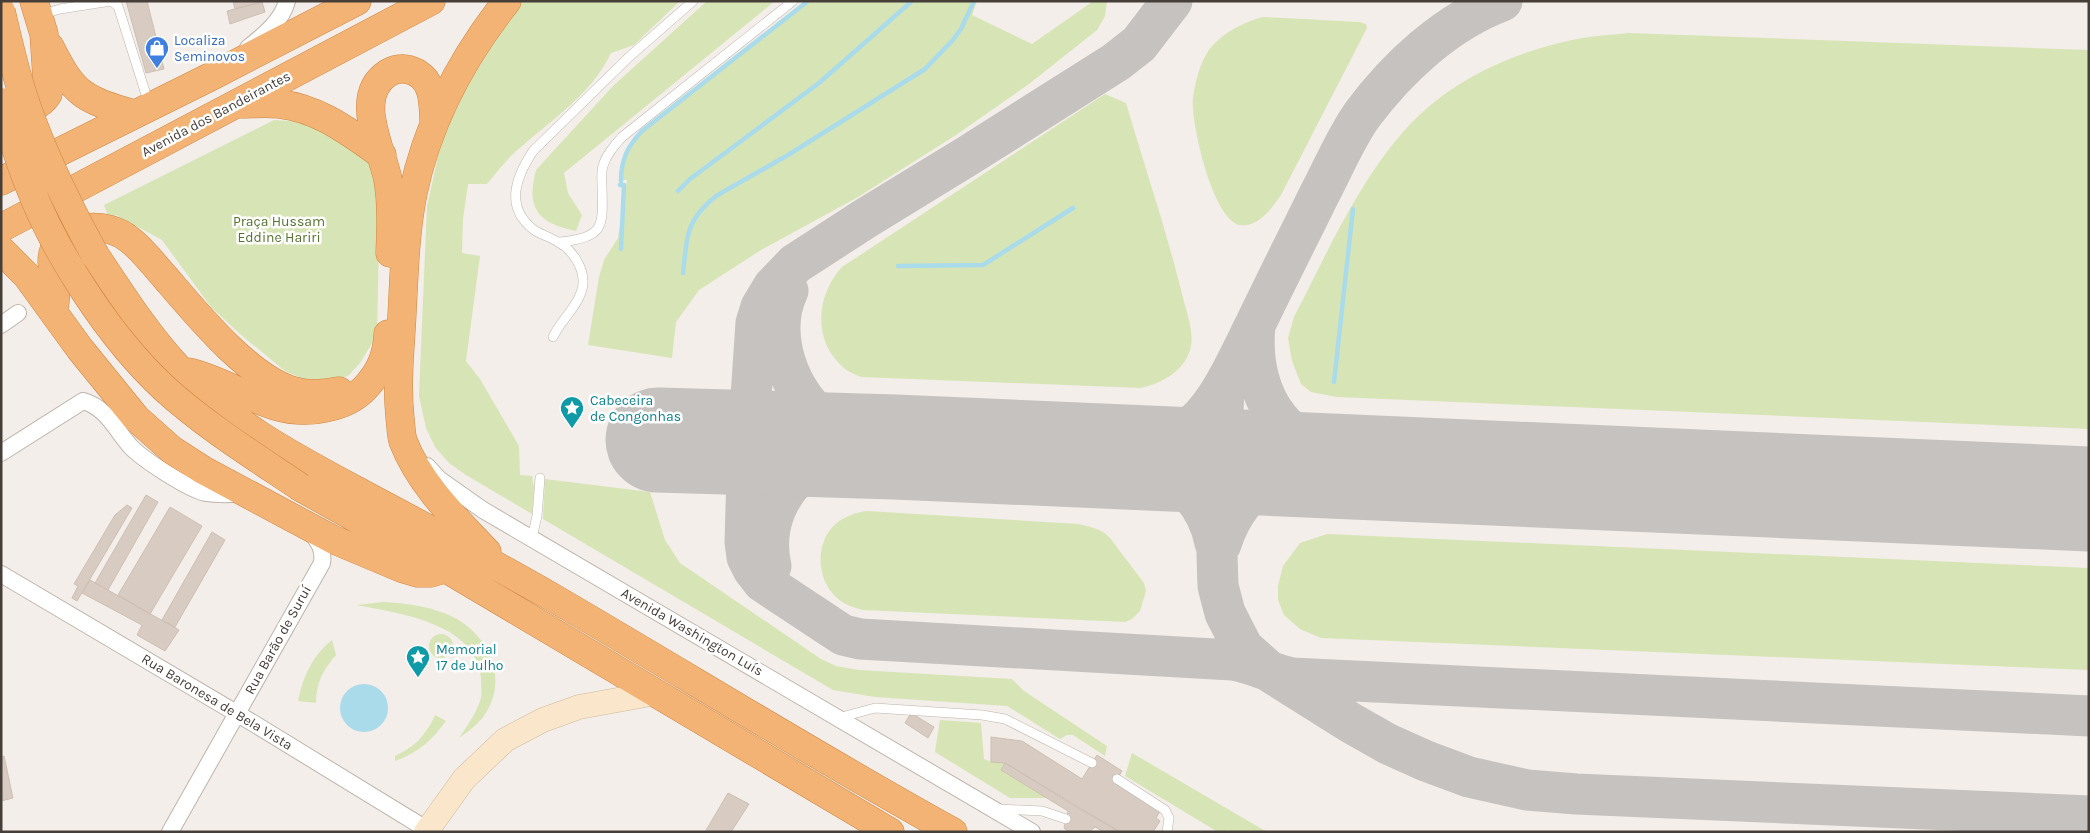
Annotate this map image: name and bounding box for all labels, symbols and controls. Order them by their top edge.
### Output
place label: Localiza Seminovos [174,32,245,65]
shop icon: Localiza Seminovos [144,35,170,69]
street label: Avenida dos Bandeirantes [139,68,293,160]
park label: Praça Hussam Eddine Hariri [233,213,325,246]
place label: Cabeceira de Congonhas [590,392,681,425]
place icon: Cabeceira de Congonhas [559,395,585,429]
street label: Rua Barão de Suruí [241,582,315,697]
street label: Avenida Washington Luís [618,584,766,680]
place label: Memorial 17 de Julho [436,641,503,674]
place icon: Memorial 17 de Julho [405,644,431,678]
street label: Rua Baronesa de Bela Vista [138,650,296,754]

